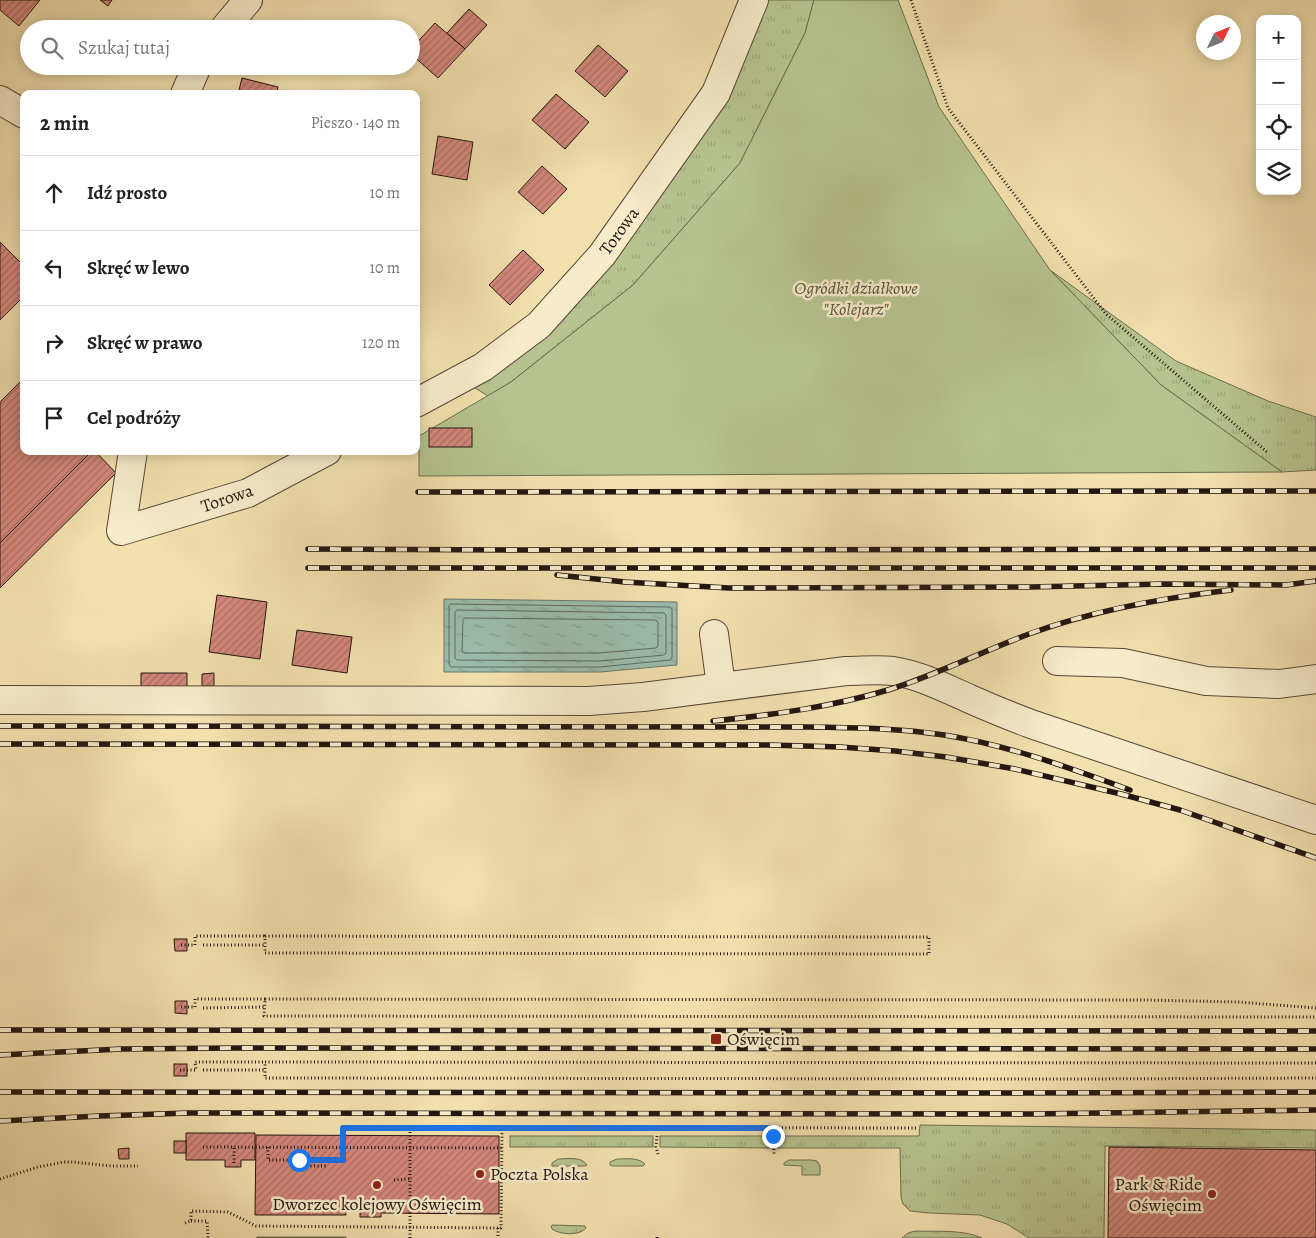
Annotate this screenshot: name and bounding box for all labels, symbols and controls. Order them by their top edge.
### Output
north arrow [1196,15,1241,60]
map controls [1256,15,1301,195]
button: + [1256,15,1301,60]
search box [20,20,420,75]
icon: search [38,34,66,62]
text: Szukaj tutaj [78,35,170,61]
button: − [1256,60,1301,105]
button: locate [1256,105,1301,150]
text: 2 min [40,109,89,137]
text: Pieszo · 140 m [311,112,400,134]
button: layers [1256,150,1301,195]
icon: ahead [40,179,68,207]
text: Idź prosto [87,180,167,206]
text: 10 m [370,182,400,204]
street label: Torowa [593,202,645,260]
icon: left [40,254,68,282]
text: Skręć w lewo [87,255,190,281]
text: 10 m [370,257,400,279]
park label: Ogródki działkowe "Kolejarz" [794,276,918,321]
icon: right [40,329,68,357]
text: Skręć w prawo [87,330,202,356]
text: 120 m [362,332,400,354]
icon: arrive [40,404,68,432]
text: Cel podróży [87,405,180,431]
street label: Torowa [198,478,257,518]
place label: Oświęcim [727,1027,800,1051]
marker: Oświęcim [709,1032,723,1046]
route end [762,1125,785,1148]
route start [288,1149,311,1172]
place label: Poczta Polska [490,1162,589,1186]
marker: Poczta Polska [474,1168,486,1180]
place label: Park & Ride Oświęcim [1115,1172,1202,1217]
marker: Dworzec kolejowy Oświęcim [371,1179,383,1191]
marker: Park & Ride Oświęcim [1206,1188,1218,1200]
place label: Dworzec kolejowy Oświęcim [272,1192,482,1216]

